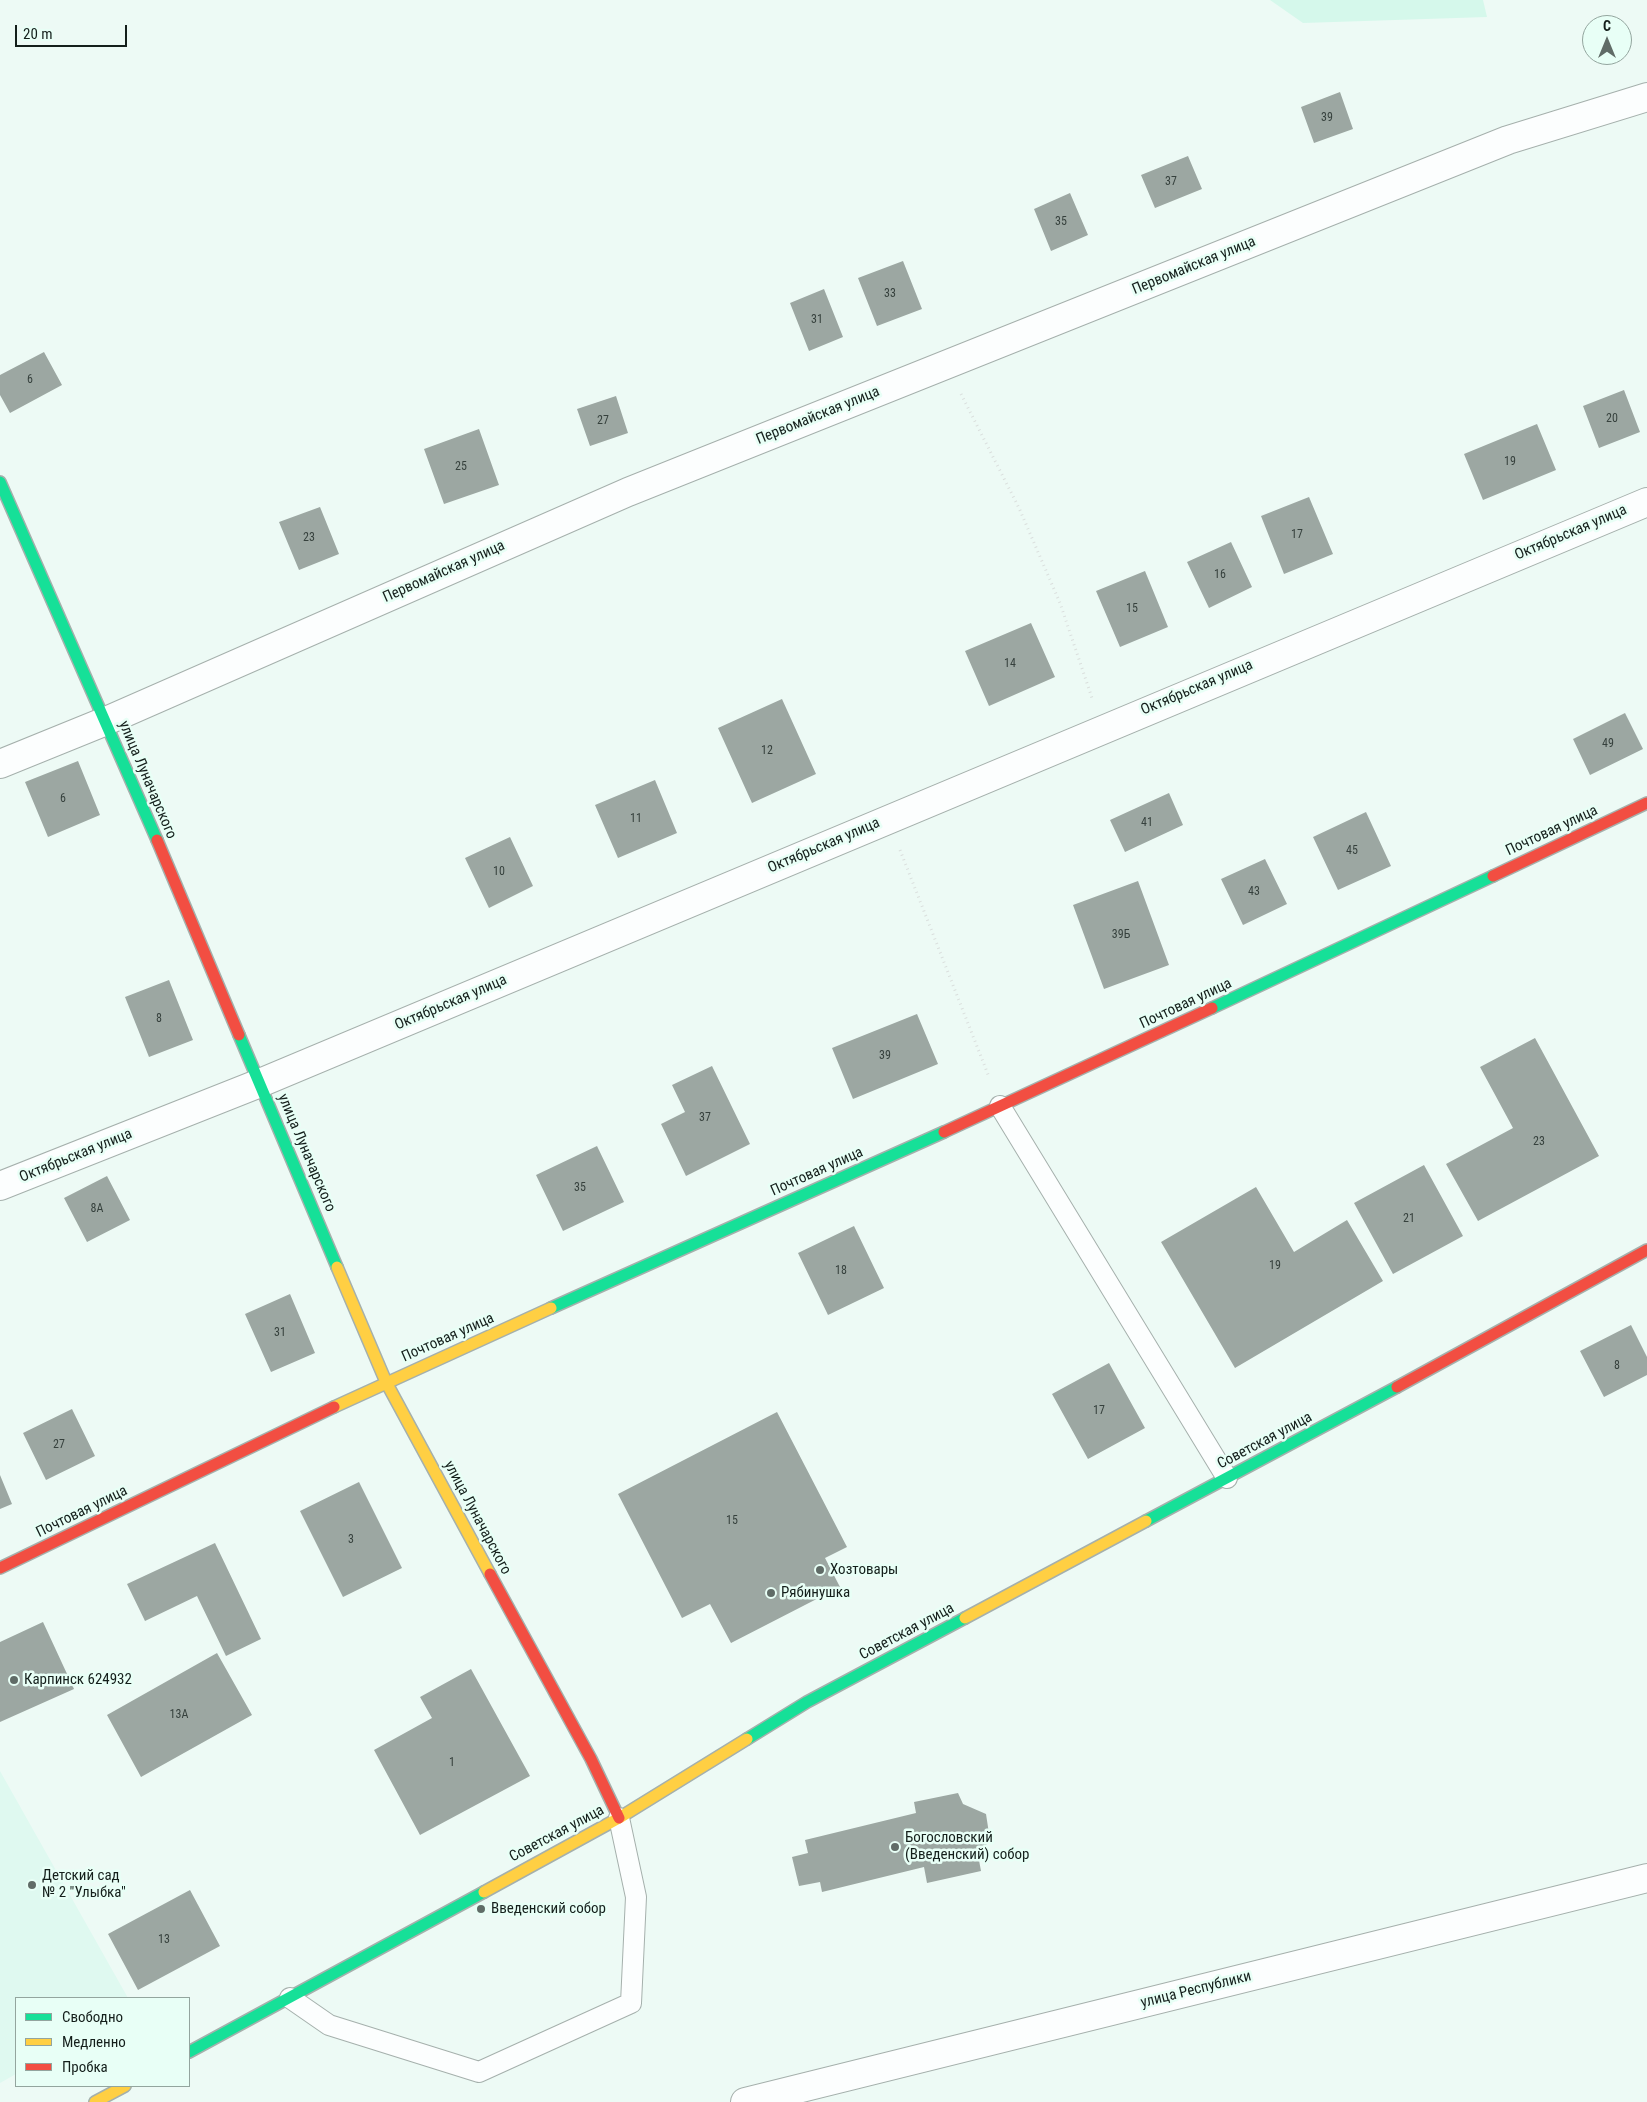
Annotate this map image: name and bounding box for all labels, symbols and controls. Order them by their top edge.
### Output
scale bar [18,15,130,47]
north arrow [1582,15,1632,65]
text: С [1603,18,1611,34]
text: 20 m [23,25,53,43]
house number: 39 [1321,111,1333,125]
house number: 37 [1165,175,1177,189]
house number: 35 [1055,215,1067,229]
street label: Первомайская улица [1130,233,1258,299]
house number: 33 [884,287,896,301]
house number: 31 [811,313,823,327]
house number: 6 [27,373,33,387]
street label: Первомайская улица [754,383,882,449]
house number: 20 [1606,412,1618,426]
house number: 27 [597,414,609,428]
house number: 19 [1504,455,1516,469]
house number: 25 [455,460,467,474]
street label: Октябрьская улица [1512,501,1630,565]
house number: 17 [1291,528,1303,542]
house number: 23 [303,531,315,545]
street label: Первомайская улица [380,537,508,607]
house number: 16 [1214,568,1226,582]
house number: 15 [1126,602,1138,616]
street label: Октябрьская улица [1138,656,1256,720]
house number: 14 [1004,657,1016,671]
street label: улица Луначарского [114,718,180,842]
house number: 49 [1602,737,1614,751]
house number: 12 [761,744,773,758]
house number: 6 [60,792,66,806]
street label: Почтовая улица [1503,802,1601,860]
house number: 11 [630,812,642,826]
street label: Октябрьская улица [765,814,883,878]
house number: 41 [1141,816,1153,830]
house number: 45 [1346,844,1358,858]
house number: 10 [493,865,505,879]
house number: 43 [1248,885,1260,899]
house number: 39Б [1112,928,1130,942]
street label: Октябрьская улица [392,971,510,1035]
street label: Почтовая улица [1137,975,1235,1033]
house number: 8 [156,1012,162,1026]
house number: 39 [879,1049,891,1063]
street label: улица Луначарского [273,1091,339,1215]
house number: 37 [699,1111,711,1125]
street label: Октябрьская улица [17,1125,135,1187]
house number: 23 [1533,1135,1545,1149]
street label: Почтовая улица [768,1144,866,1200]
house number: 35 [574,1181,586,1195]
house number: 8А [91,1202,103,1216]
house number: 21 [1403,1212,1415,1226]
house number: 19 [1269,1259,1281,1273]
house number: 18 [835,1264,847,1278]
street label: Почтовая улица [399,1310,497,1366]
house number: 31 [274,1326,286,1340]
house number: 8 [1614,1359,1620,1373]
house number: 17 [1093,1404,1105,1418]
street label: Советская улица [1215,1408,1315,1474]
house number: 27 [53,1438,65,1452]
street label: улица Луначарского [439,1458,515,1578]
street label: Почтовая улица [33,1482,131,1542]
house number: 15 [726,1514,738,1528]
house number: 3 [348,1533,354,1547]
place label: Хозтовары [830,1561,898,1579]
marker: Хозтовары [814,1564,826,1576]
place label: Рябинушка [781,1584,850,1602]
marker: Рябинушка [765,1587,777,1599]
street label: Советская улица [857,1599,957,1665]
place label: Карпинск 624932 [24,1671,132,1689]
marker: Карпинск 624932 [8,1674,20,1686]
house number: 13А [170,1708,188,1722]
house number: 1 [449,1756,455,1770]
street label: Советская улица [507,1801,607,1867]
place label: Богословский (Введенский) собор [905,1829,1029,1864]
marker: Богословский (Введенский) собор [889,1841,901,1853]
place label: Детский сад № 2 "Улыбка" [42,1867,126,1902]
marker: Детский сад № 2 "Улыбка" [26,1879,38,1891]
place label: Введенский собор [491,1900,606,1918]
marker: Введенский собор [475,1903,487,1915]
house number: 13 [158,1933,170,1947]
street label: улица Республики [1139,1968,1253,2012]
legend [15,1997,190,2087]
text: Свободно [62,2008,123,2026]
text: Медленно [62,2033,126,2051]
text: Пробка [62,2058,108,2076]

